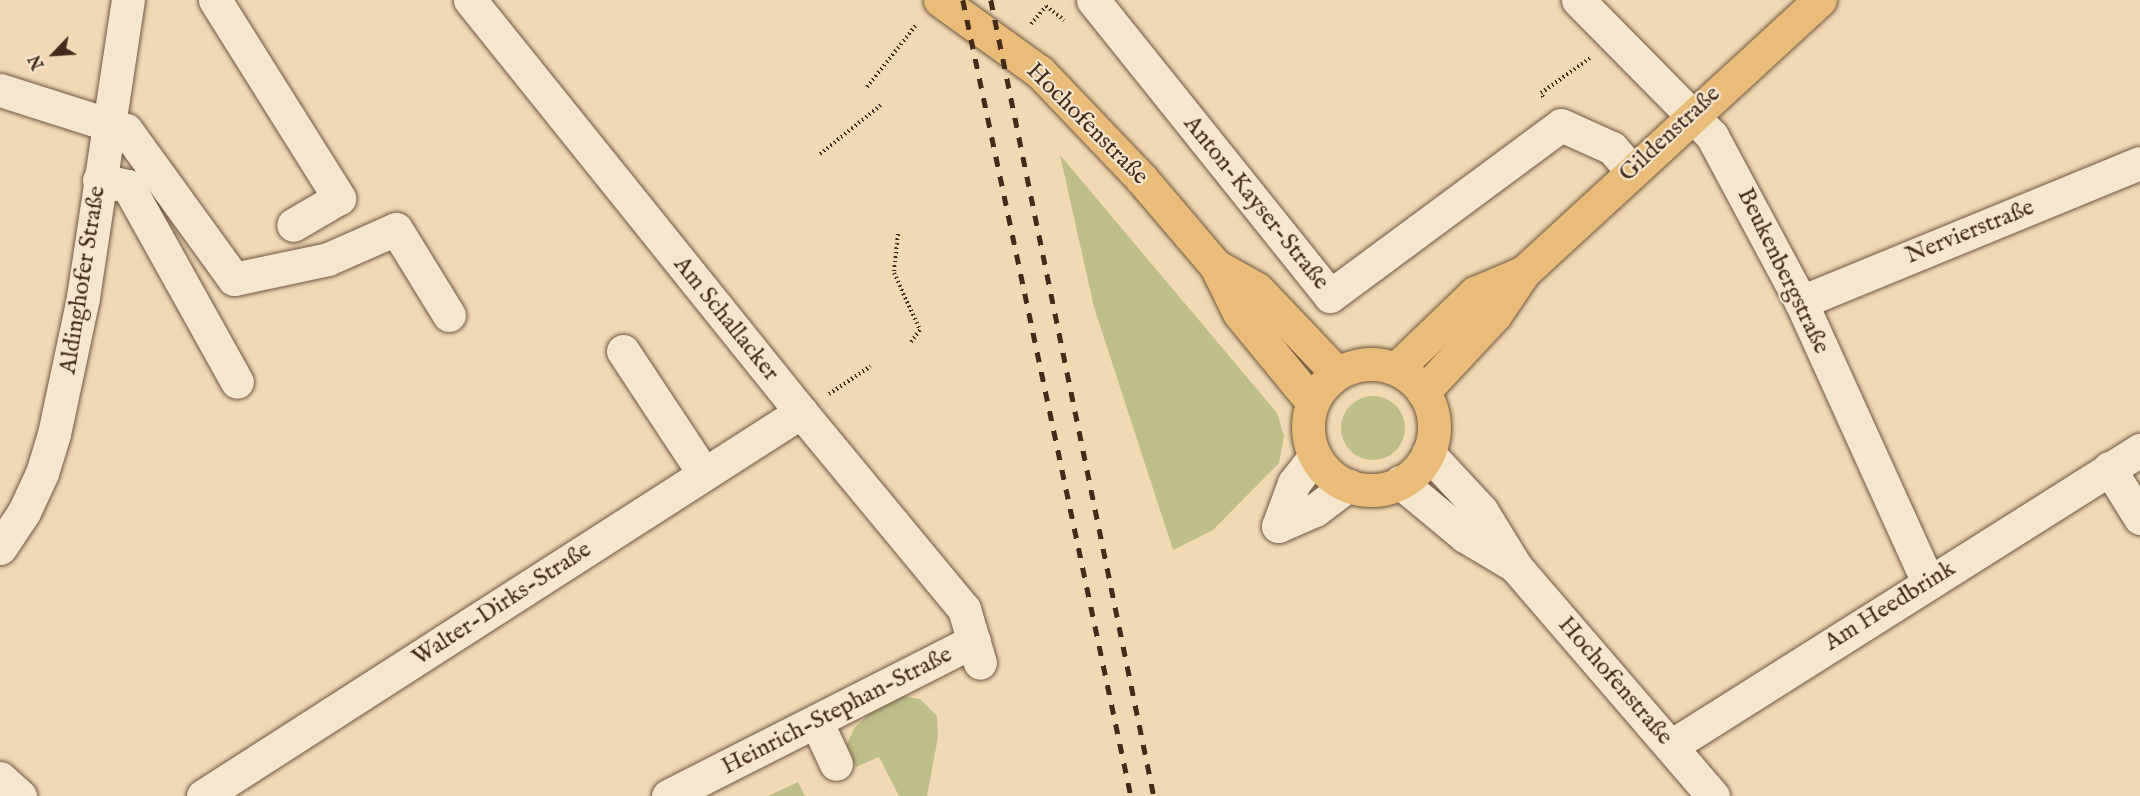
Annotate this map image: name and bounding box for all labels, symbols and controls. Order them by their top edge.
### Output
north arrow [24,24,84,84]
text: N [26,51,50,72]
street label: Hochofenstraße [1020,57,1154,191]
street label: Gildenstraße [1613,80,1727,188]
street label: Anton-Kayser-Straße [1177,110,1335,296]
street label: Beukenbergstraße [1730,183,1836,359]
street label: Aldinghofer Straße [54,184,112,376]
street label: Nervierstraße [1902,193,2038,271]
street label: Am Schallacker [667,251,785,387]
street label: Walter-Dirks-Straße [407,535,597,673]
street label: Am Heedbrink [1819,554,1961,658]
street label: Hochofenstraße [1551,611,1679,751]
street label: Heinrich-Stephan-Straße [717,640,957,782]

